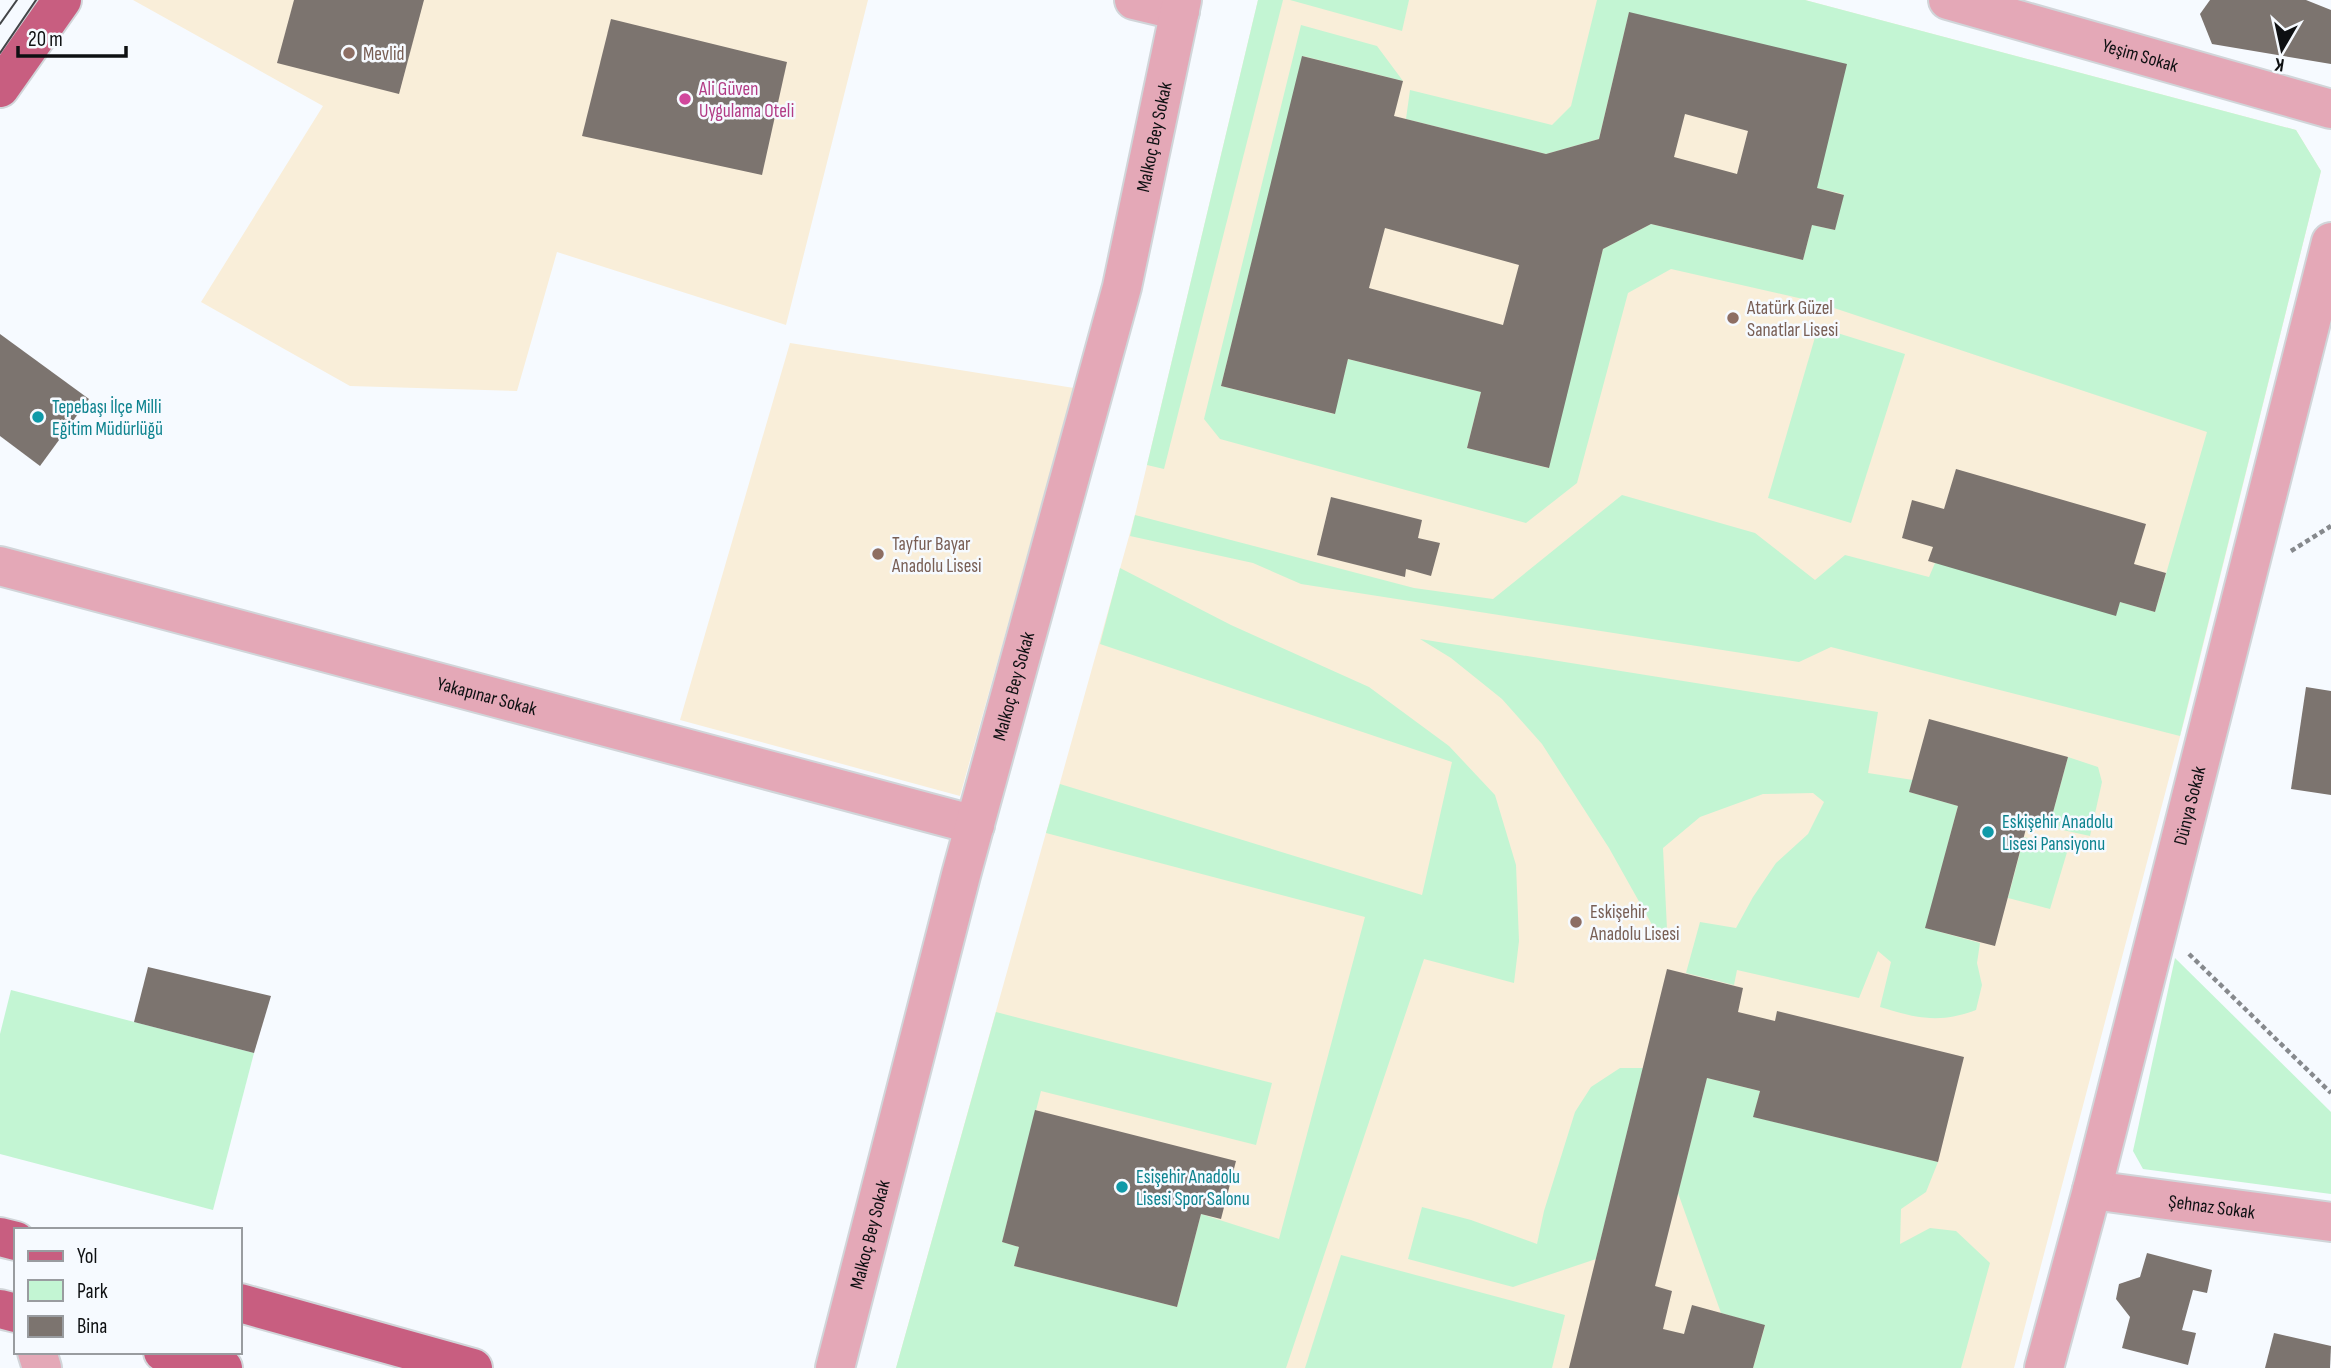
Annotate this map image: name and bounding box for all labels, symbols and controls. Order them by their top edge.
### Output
scale bar [18,14,126,58]
north arrow [2247,14,2317,84]
text: 20 m [28,27,63,52]
street label: Yeşim Sokak [2099,34,2181,78]
place label: Mevlid [363,43,405,66]
marker: Mevlid [341,45,357,61]
text: K [2273,52,2286,76]
place label: Ali Güven Uygulama Oteli [698,78,794,123]
street label: Malkoç Bey Sokak [1132,79,1178,194]
marker: Ali Güven Uygulama Oteli [677,91,693,107]
place label: Atatürk Güzel Sanatlar Lisesi [1746,297,1838,342]
marker: Atatürk Güzel Sanatlar Lisesi [1725,310,1741,326]
place label: Tepebaşı İlçe Milli Eğitim Müdürlüğü [52,396,163,441]
marker: Tepebaşı İlçe Milli Eğitim Müdürlüğü [30,409,46,425]
place label: Tayfur Bayar Anadolu Lisesi [891,533,982,578]
marker: Tayfur Bayar Anadolu Lisesi [870,546,886,562]
street label: Malkoç Bey Sokak [988,628,1040,743]
street label: Yakapınar Sokak [434,673,540,721]
street label: Dünya Sokak [2169,763,2212,848]
place label: Eskişehir Anadolu Lisesi Pansiyonu [2002,811,2113,856]
marker: Eskişehir Anadolu Lisesi Pansiyonu [1980,824,1996,840]
place label: Eskişehir Anadolu Lisesi [1589,901,1680,946]
marker: Eskişehir Anadolu Lisesi [1568,914,1584,930]
place label: Esişehir Anadolu Lisesi Spor Salonu [1136,1166,1250,1211]
street label: Malkoç Bey Sokak [846,1177,896,1292]
marker: Esişehir Anadolu Lisesi Spor Salonu [1114,1179,1130,1195]
street label: Şehnaz Sokak [2167,1190,2257,1225]
legend [14,1228,242,1354]
text: Yol [77,1244,97,1269]
text: Park [77,1279,108,1304]
text: Bina [77,1314,107,1339]

